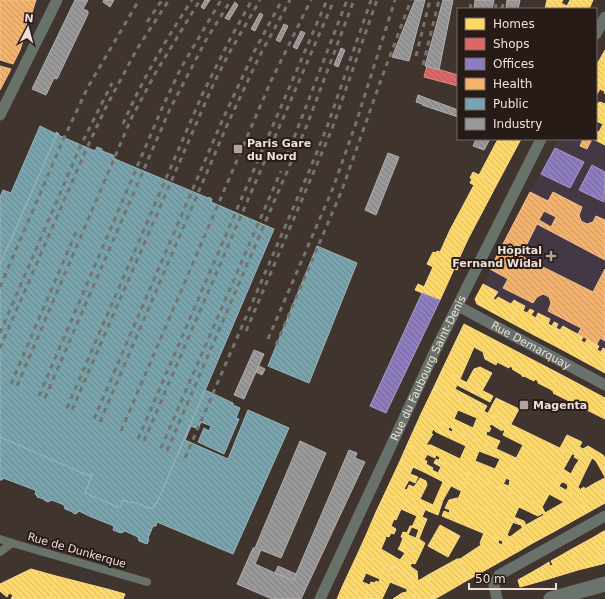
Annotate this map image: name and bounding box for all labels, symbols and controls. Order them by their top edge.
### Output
north arrow [8,8,48,48]
legend [457,8,597,140]
text: N [24,12,34,25]
text: Homes [493,17,535,31]
text: Shops [493,37,529,51]
text: Offices [493,57,534,71]
text: Health [493,77,532,91]
text: Public [493,97,529,111]
text: Industry [493,117,542,131]
place label: Paris Gare du Nord [247,137,311,163]
marker: Paris Gare du Nord [232,143,244,155]
place label: Hôpital Fernand Widal [452,244,542,270]
marker: Hôpital Fernand Widal [545,250,557,262]
street label: Rue du Faubourg Saint-Denis [388,293,469,443]
street label: Rue Demarquay [489,319,573,373]
marker: Magenta [518,399,530,411]
place label: Magenta [533,399,587,412]
street label: Rue de Dunkerque [26,530,128,571]
scale bar [469,565,556,591]
text: 50 m [475,572,506,586]

